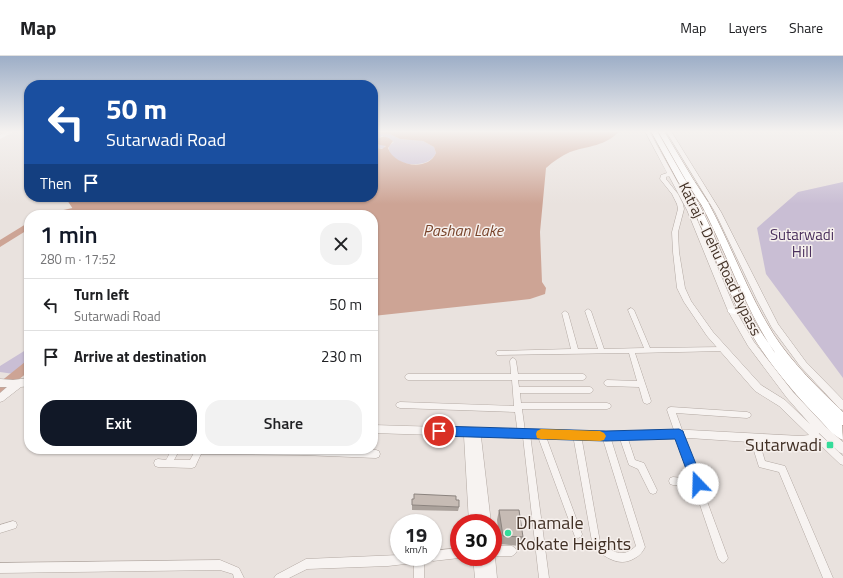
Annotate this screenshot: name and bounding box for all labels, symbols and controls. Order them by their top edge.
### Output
text: Map [20,13,56,42]
text: Map [680,17,706,38]
text: Layers [728,17,767,38]
text: Share [789,17,823,38]
text: 50 m [106,87,167,130]
icon: left [40,96,92,148]
text: Sutarwadi Road [106,126,226,153]
text: Then [40,172,72,195]
icon: arrive [80,172,102,194]
street label: Katraj - Dehu Road Bypass [673,178,768,340]
text: 1 min [40,216,98,252]
water label: Pashan Lake [423,218,505,242]
button: close [320,223,362,265]
park label: Sutarwadi Hill [770,223,834,263]
text: 280 m · 17:52 [40,249,116,269]
text: Turn left [74,283,129,306]
text: 50 m [329,293,362,316]
icon: left [40,294,62,316]
text: Sutarwadi Road [74,306,161,326]
text: Arrive at destination [74,345,207,368]
text: 230 m [321,345,362,368]
icon: arrive [40,346,62,368]
button: Exit [40,400,197,446]
button: Share [205,400,362,446]
pin [422,414,456,448]
icon: arrive [428,420,450,442]
place label: Sutarwadi [745,431,822,458]
marker: Sutarwadi [825,440,835,450]
position arrow [677,463,719,505]
place label: Dhamale Kokate Heights [516,509,631,557]
speed limit sign: 30 [450,514,502,566]
text: 19 [405,519,427,550]
marker: Dhamale Kokate Heights [503,528,513,538]
text: km/h [405,542,427,557]

